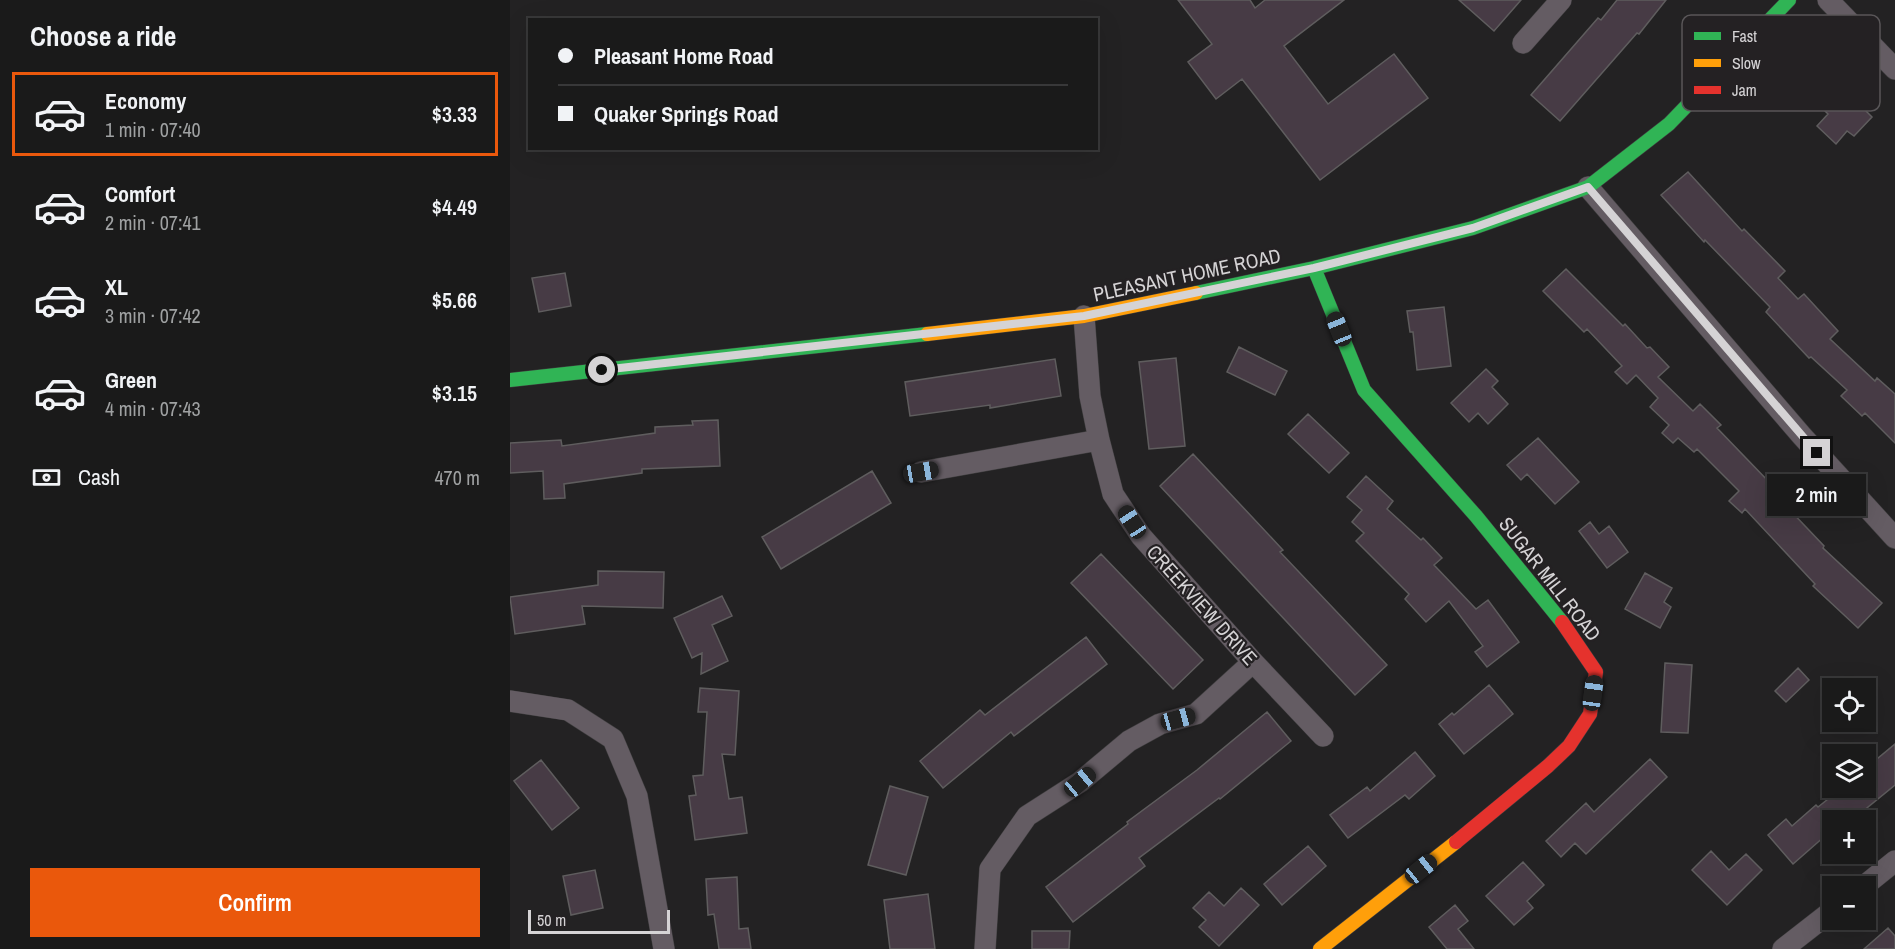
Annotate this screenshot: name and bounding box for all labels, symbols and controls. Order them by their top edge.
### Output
legend [1682,15,1880,111]
text: Choose a ride [30,18,176,54]
text: Fast [1732,25,1757,47]
text: Pleasant Home Road [594,41,773,71]
text: Slow [1732,52,1761,74]
text: Jam [1732,79,1757,101]
text: Economy [105,86,186,116]
icon: car [33,87,87,141]
text: $3.33 [432,99,477,129]
text: Quaker Springs Road [594,99,778,129]
text: 1 min · 07:40 [105,116,201,143]
text: Comfort [105,179,175,209]
icon: car [33,180,87,234]
text: $4.49 [432,192,477,222]
text: 2 min · 07:41 [105,209,201,236]
street label: PLEASANT HOME ROAD [1091,241,1283,308]
text: XL [105,272,128,302]
icon: car [33,273,87,327]
text: $5.66 [432,285,477,315]
text: 3 min · 07:42 [105,302,201,329]
car [1324,309,1354,349]
route start [588,356,615,383]
text: Green [105,365,157,395]
icon: car [33,366,87,420]
text: $3.15 [432,378,477,408]
text: 4 min · 07:43 [105,395,201,422]
route end [1803,439,1830,466]
car [902,460,940,484]
icon: cash [30,461,63,494]
text: Cash [78,462,120,492]
text: 470 m [434,464,480,491]
callout: 2 min [1768,474,1866,516]
text: 2 min [1795,481,1838,508]
car [1115,502,1149,542]
street label: SUGAR MILL ROAD [1493,511,1607,646]
street label: CREEKVIEW DRIVE [1141,539,1264,671]
car [1582,674,1604,712]
map controls [1822,678,1876,930]
button: locate [1822,678,1876,732]
car [1158,706,1198,732]
button: layers [1822,744,1876,798]
car [1060,764,1100,800]
button: + [1822,810,1876,864]
car [1401,851,1441,887]
button: Confirm [30,868,480,937]
button: − [1822,876,1876,930]
scale bar [528,907,670,934]
text: 50 m [537,909,566,931]

